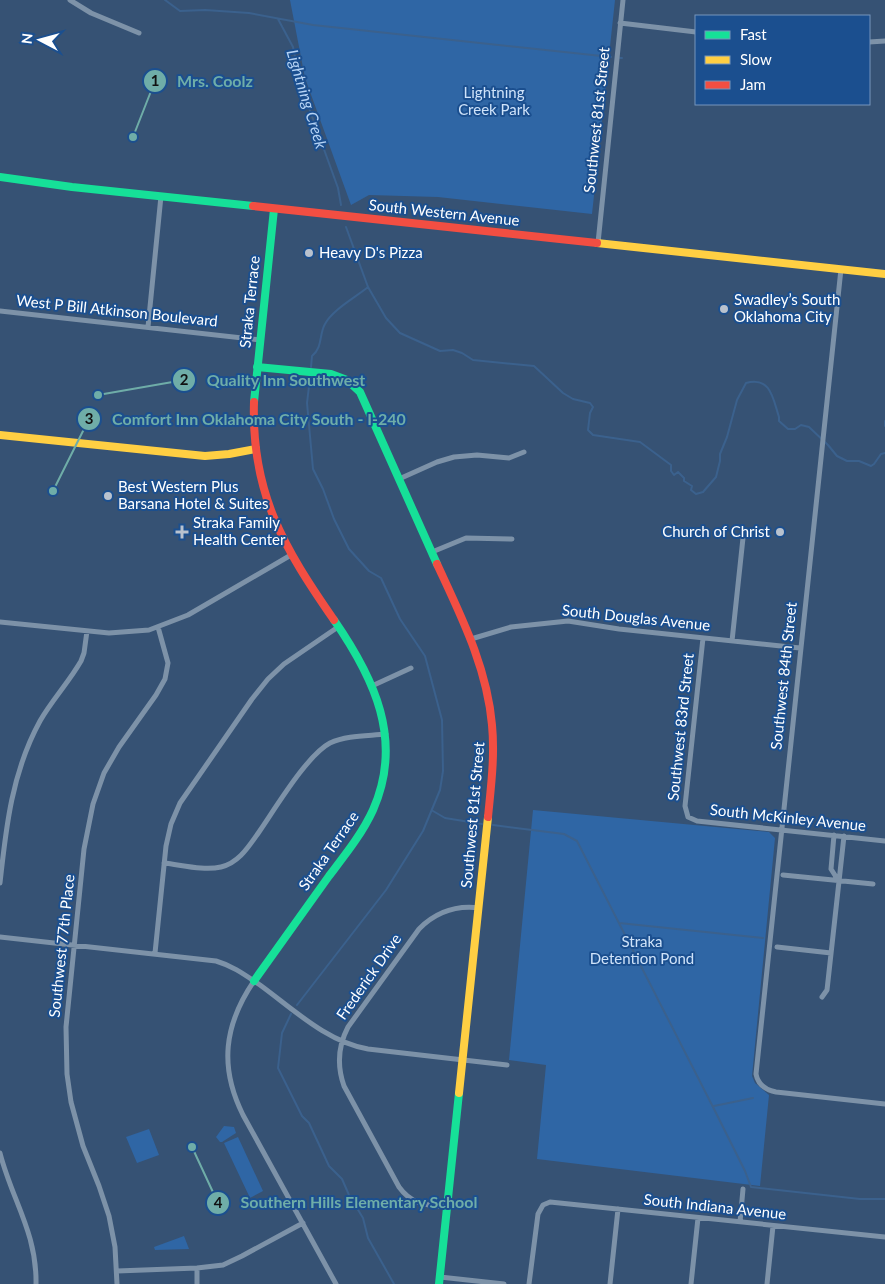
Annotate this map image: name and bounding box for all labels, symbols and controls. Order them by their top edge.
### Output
north arrow [15,15,65,65]
legend [695,15,870,105]
text: Fast [740,25,767,43]
text: N [18,32,36,45]
street label: Southwest 81st Street [579,45,613,194]
water label: Lightning Creek [283,47,332,151]
text: Slow [740,50,772,68]
callout: Mrs. Coolz [142,66,263,97]
text: 1 [151,71,159,89]
text: Mrs. Coolz [177,71,253,90]
text: Jam [740,75,766,93]
park label: Lightning Creek Park [458,83,530,118]
street label: South Western Avenue [368,195,520,229]
place label: Heavy D's Pizza [319,243,423,261]
marker: Heavy D's Pizza [303,247,315,259]
street label: Straka Terrace [235,255,263,349]
street label: West P Bill Atkinson Boulevard [15,290,219,330]
place label: Swadley’s South Oklahoma City [734,290,840,325]
marker: Swadley’s South Oklahoma City [718,303,730,315]
callout: Quality Inn Southwest [172,365,375,396]
text: 2 [180,370,189,388]
text: Quality Inn Southwest [207,370,365,389]
callout: Comfort Inn Oklahoma City South - I-240 [77,404,416,435]
text: 3 [85,409,93,427]
text: Comfort Inn Oklahoma City South - I-240 [112,409,406,428]
place label: Best Western Plus Barsana Hotel & Suites [118,477,269,512]
marker: Best Western Plus Barsana Hotel & Suites [102,490,114,502]
place label: Straka Family Health Center [193,513,286,548]
place label: Church of Christ [662,522,771,540]
marker: Straka Family Health Center [175,525,189,539]
marker: Church of Christ [774,526,786,538]
street label: South Douglas Avenue [561,600,711,634]
street label: Southwest 84th Street [766,601,800,751]
street label: Southwest 83rd Street [663,652,697,802]
street label: Southwest 81st Street [457,740,487,889]
street label: South McKinley Avenue [709,800,867,834]
street label: Straka Terrace [294,807,362,894]
street label: Southwest 77th Place [45,873,77,1018]
street label: Frederick Drive [332,930,404,1023]
park label: Straka Detention Pond [590,932,694,967]
callout: Southern Hills Elementary School [206,1187,488,1218]
street label: South Indiana Avenue [643,1190,787,1222]
text: Southern Hills Elementary School [241,1192,477,1211]
text: 4 [214,1193,223,1211]

